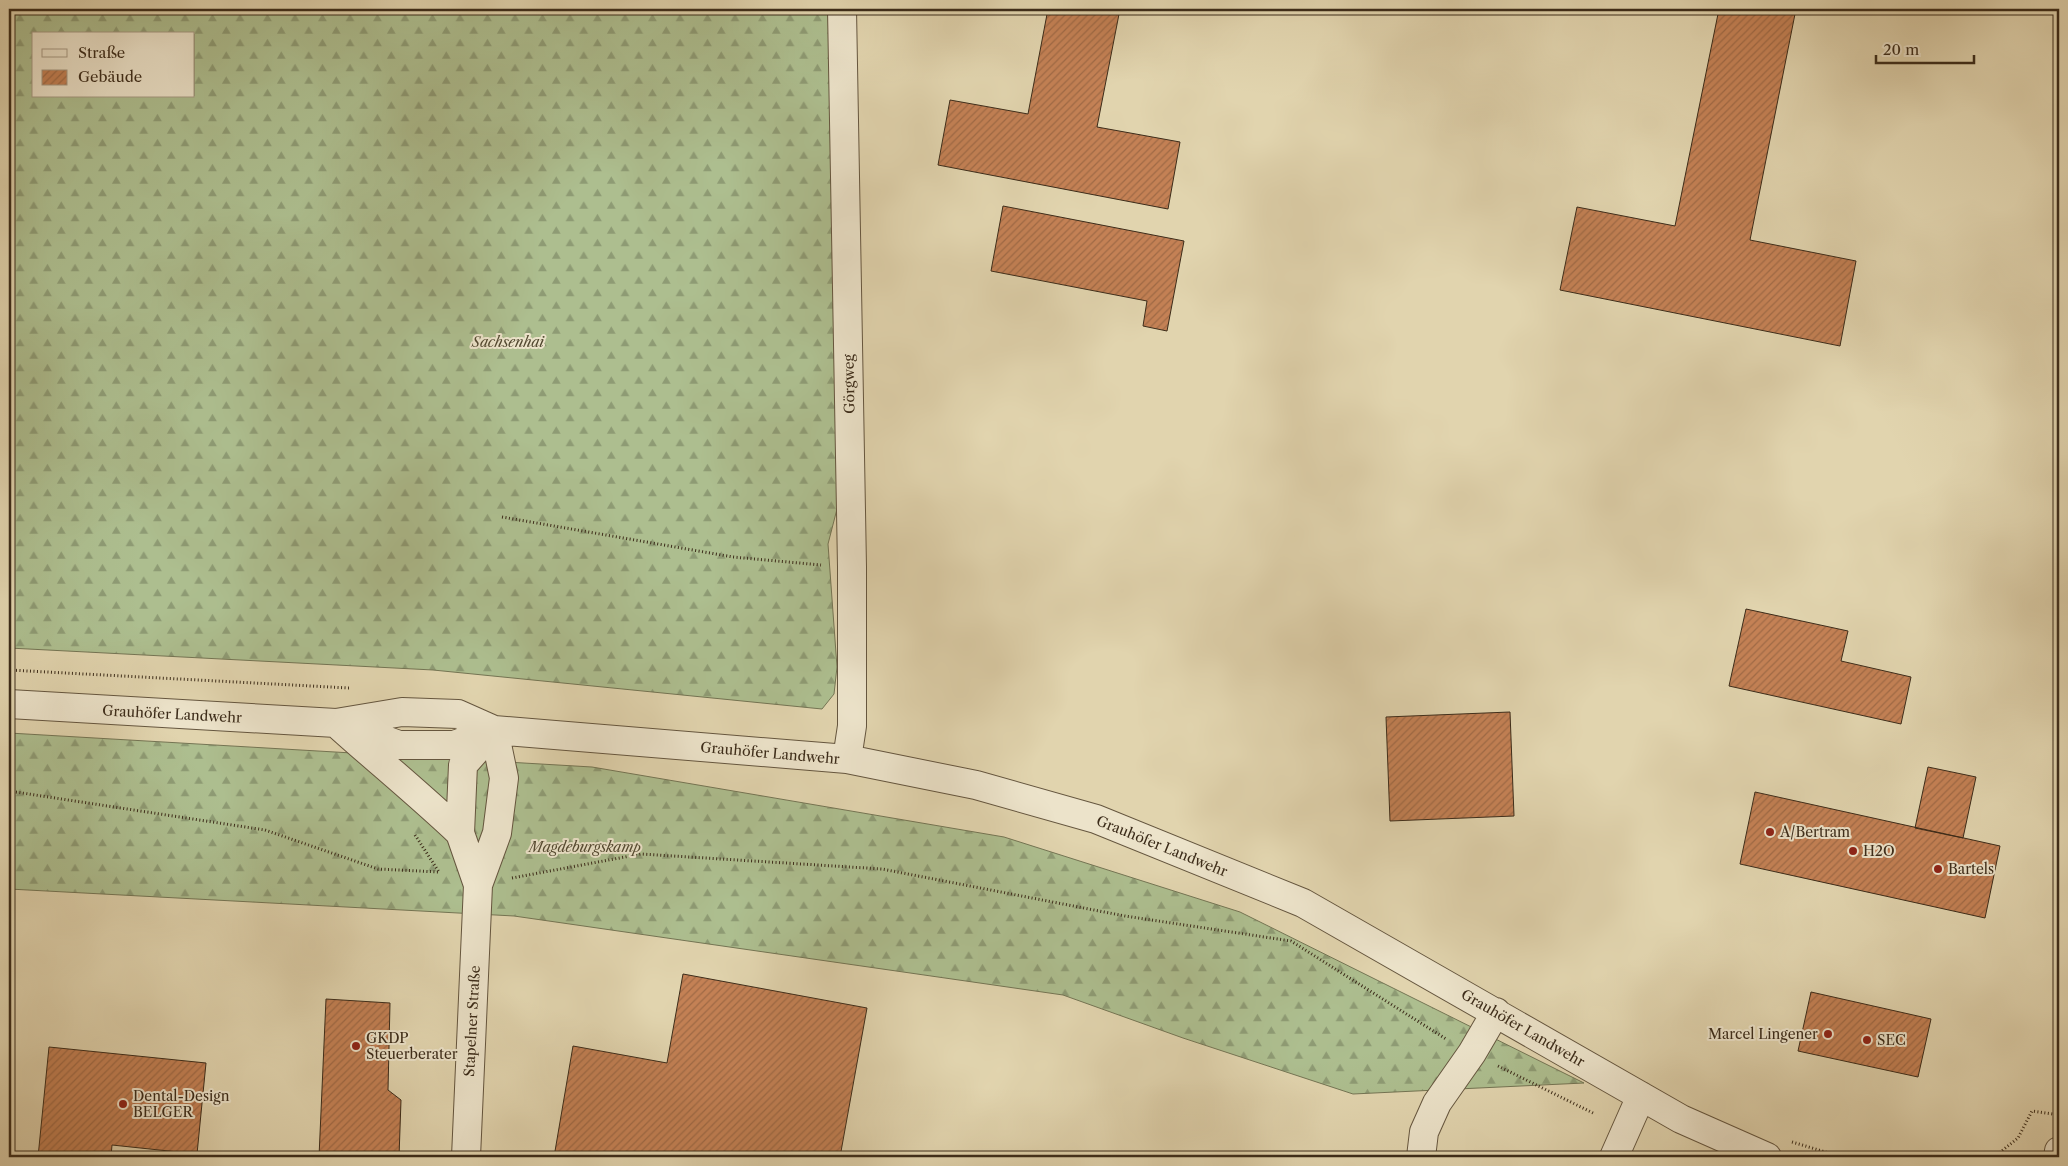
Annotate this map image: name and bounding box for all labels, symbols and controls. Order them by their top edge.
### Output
legend [32,32,195,98]
scale bar [1876,32,1973,64]
text: 20 m [1883,40,1919,59]
text: Straße [78,43,125,62]
text: Gebäude [78,67,142,86]
park label: Sachsenhai [471,333,546,351]
street label: Görgweg [839,353,859,414]
street label: Grauhöfer Landwehr [102,701,242,727]
street label: Grauhöfer Landwehr [700,738,841,768]
street label: Grauhöfer Landwehr [1094,811,1230,881]
place label: A/Bertram [1779,823,1850,841]
marker: A/Bertram [1764,826,1776,838]
park label: Magdeburgskamp [527,838,641,856]
place label: H2O [1863,842,1895,860]
marker: H2O [1847,845,1859,857]
place label: Bartels [1948,860,1994,878]
marker: Bartels [1932,863,1944,875]
street label: Stapelner Straße [460,965,484,1077]
street label: Grauhöfer Landwehr [1458,985,1588,1071]
place label: Marcel Lingener [1708,1025,1818,1043]
marker: Marcel Lingener [1822,1028,1834,1040]
place label: GKDP Steuerberater [366,1029,458,1063]
place label: SEC [1877,1031,1906,1049]
marker: SEC [1861,1034,1873,1046]
marker: GKDP Steuerberater [350,1040,362,1052]
place label: Dental-Design BELGER [133,1087,230,1121]
marker: Dental-Design BELGER [117,1098,129,1110]

